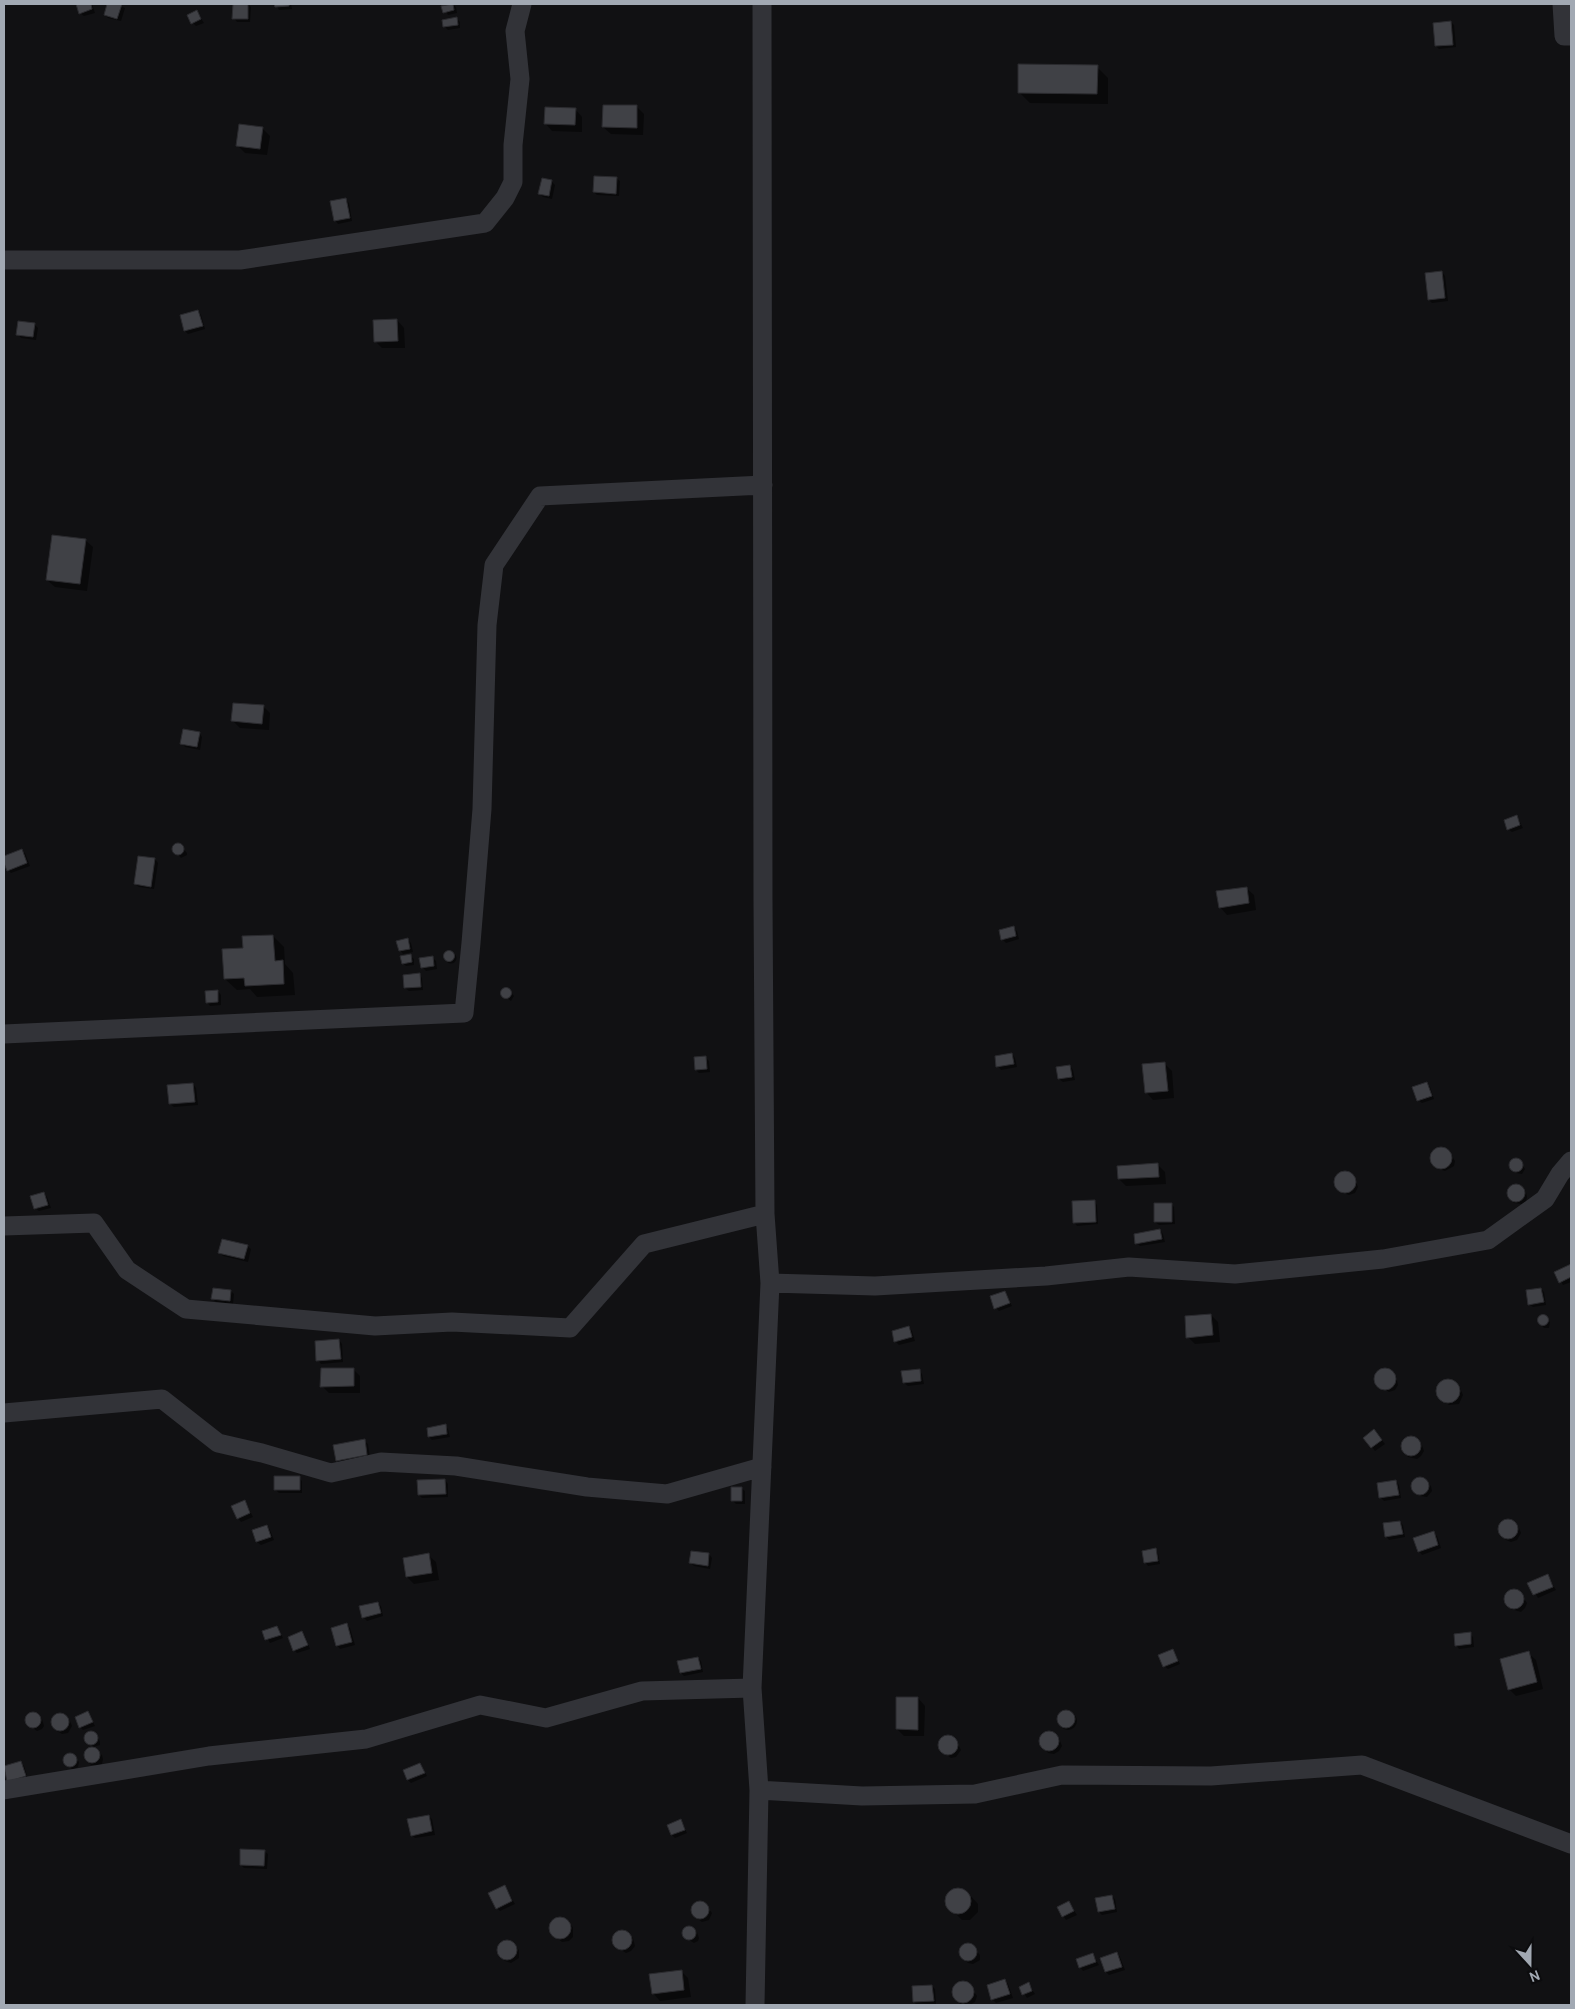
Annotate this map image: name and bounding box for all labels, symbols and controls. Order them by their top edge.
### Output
north arrow [1505,1939,1555,1989]
text: N [1527,1966,1543,1986]

